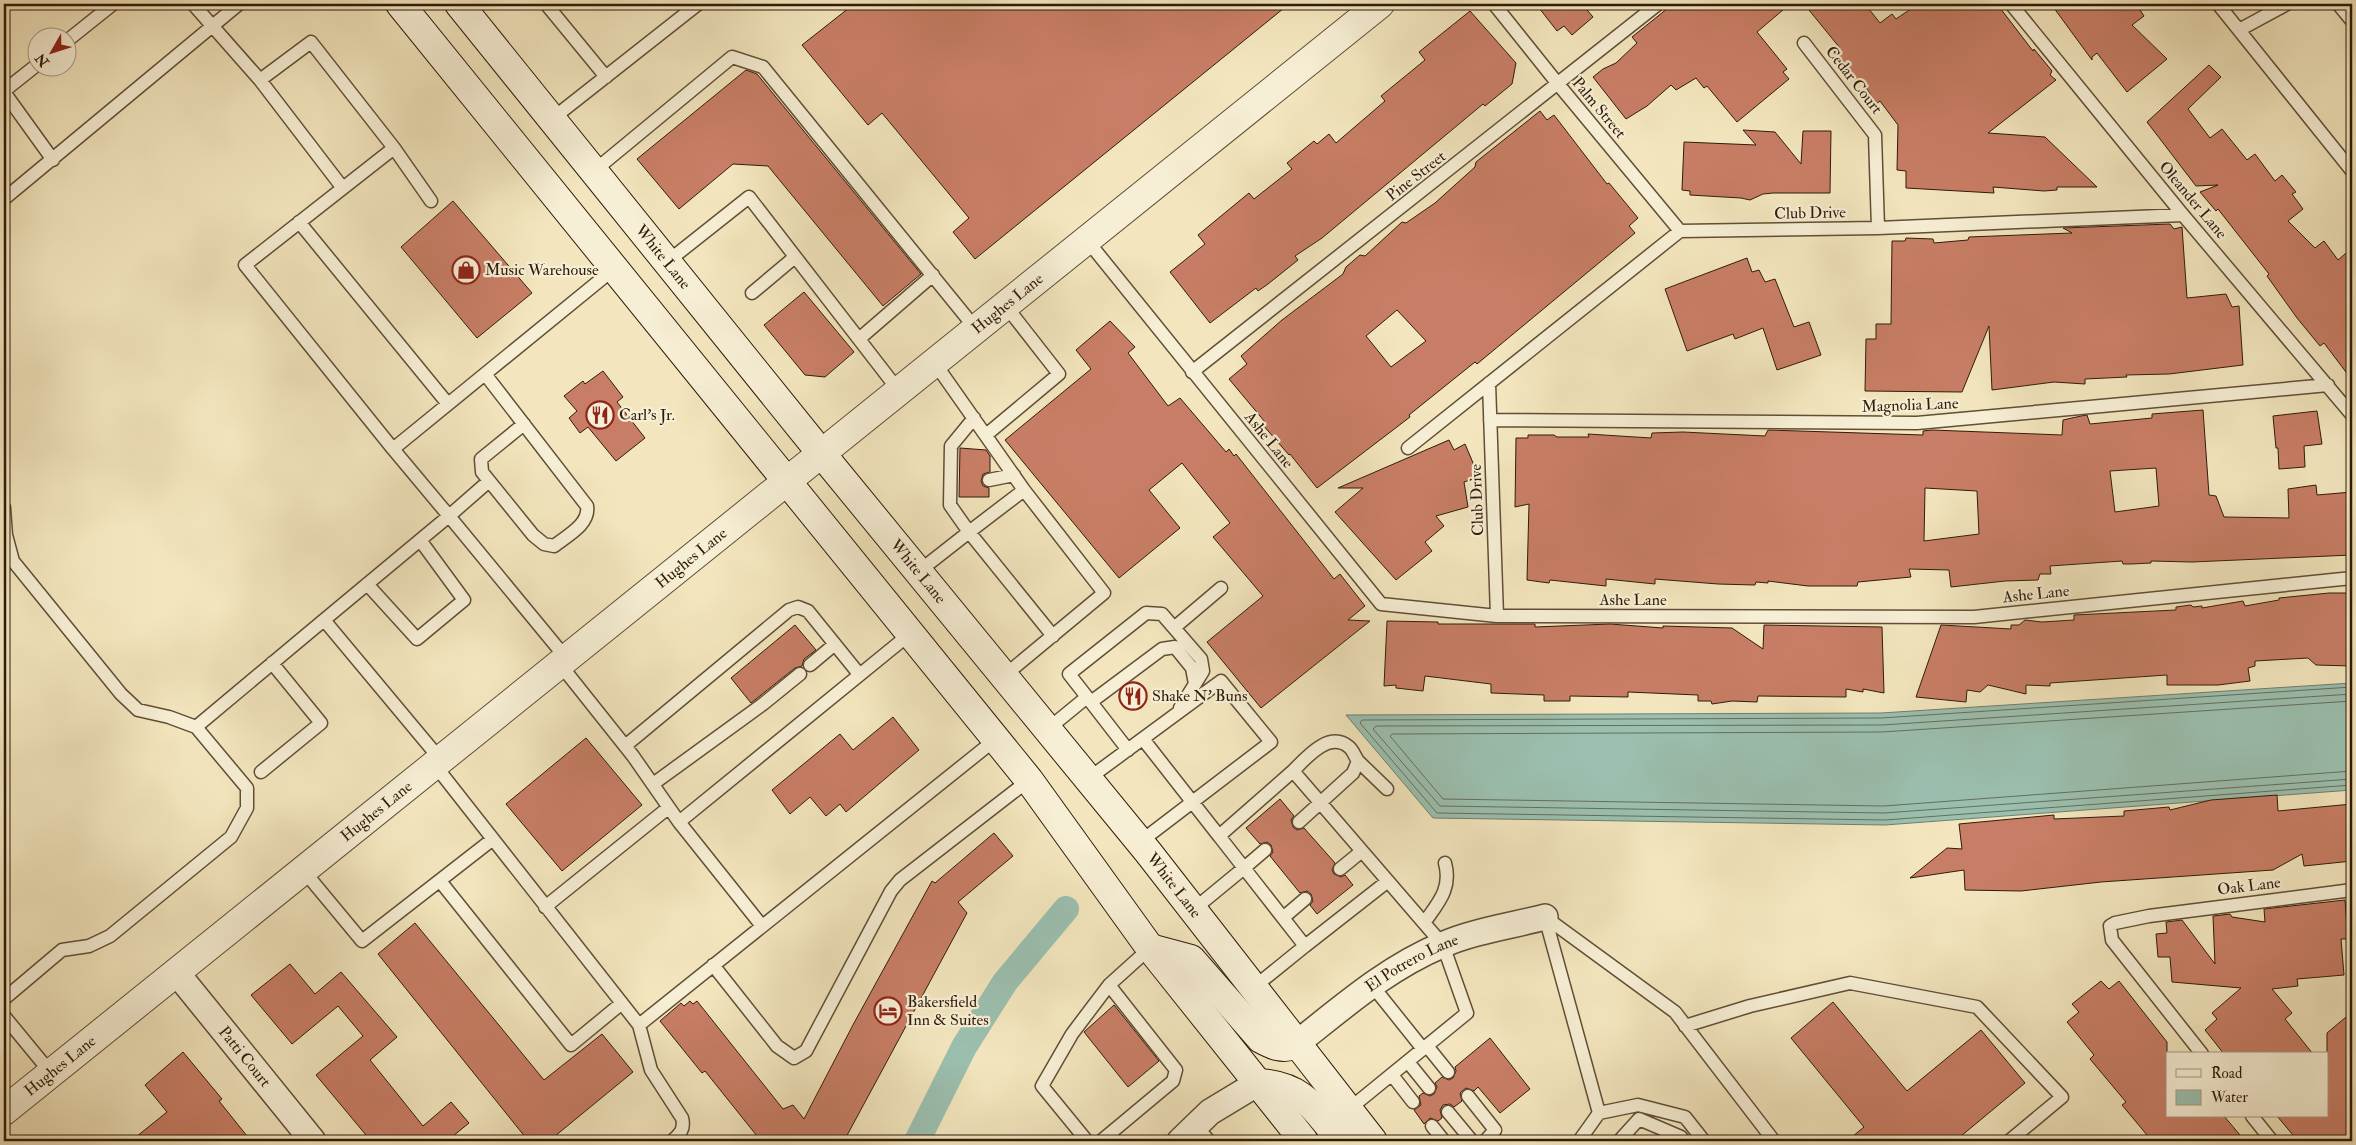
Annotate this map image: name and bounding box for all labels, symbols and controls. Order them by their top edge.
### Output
north arrow [28,28,78,78]
street label: Cedar Court [1821,42,1887,118]
text: N [31,49,53,71]
street label: Palm Street [1568,73,1630,143]
street label: Pine Street [1382,146,1450,206]
street label: Oleander Lane [2155,157,2232,243]
street label: Club Drive [1774,202,1846,224]
street label: White Lane [630,220,695,294]
shop icon: Music Warehouse [451,255,481,285]
place label: Music Warehouse [485,260,599,280]
street label: Hughes Lane [968,269,1048,338]
street label: Magnolia Lane [1861,393,1959,417]
restaurant icon: Carl's Jr. [585,400,615,430]
place label: Carl's Jr. [619,405,675,426]
street label: Ashe Lane [1239,407,1298,473]
street label: Club Drive [1466,463,1488,536]
street label: Hughes Lane [651,523,731,593]
street label: White Lane [885,534,951,608]
street label: Ashe Lane [2001,581,2071,608]
street label: Ashe Lane [1598,590,1667,610]
restaurant icon: Shake N' Buns [1118,681,1148,711]
place label: Shake N' Buns [1152,686,1248,706]
street label: Hughes Lane [337,776,417,846]
street label: White Lane [1142,848,1206,922]
street label: Oak Lane [2216,872,2282,900]
street label: El Potrero Lane [1361,929,1461,997]
place label: Bakersfield Inn & Suites [907,992,989,1030]
hotel icon: Bakersfield Inn & Suites [873,996,903,1026]
street label: Patti Court [214,1022,275,1091]
street label: Hughes Lane [20,1031,100,1101]
legend [2166,1052,2328,1118]
text: Road [2211,1064,2243,1083]
text: Water [2210,1088,2248,1107]

